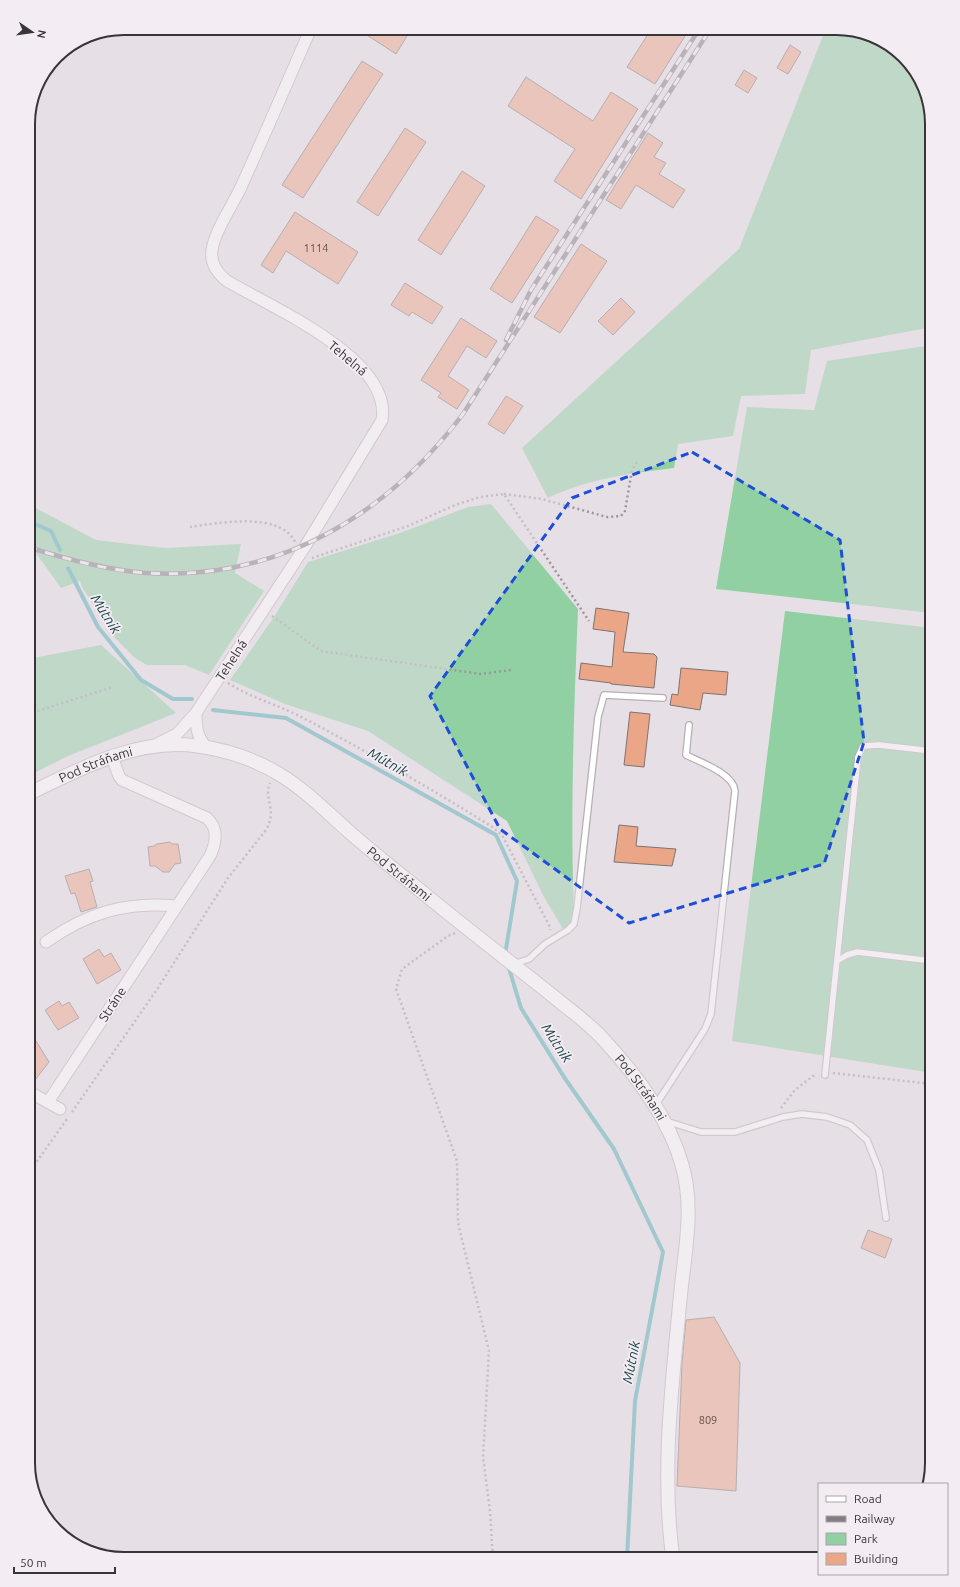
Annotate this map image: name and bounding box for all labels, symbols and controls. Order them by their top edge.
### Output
north arrow [12,12,52,52]
text: N [35,29,49,40]
house number: 1114 [304,242,328,254]
street label: Tehelná [326,338,370,378]
water label: Mútnik [88,591,125,637]
street label: Tehelná [213,637,249,683]
street label: Pod Stráňami [56,744,134,785]
water label: Mútnik [365,744,412,780]
street label: Pod Stráňami [365,843,434,903]
street label: Stráne [96,984,128,1024]
water label: Mútnik [538,1020,576,1066]
street label: Pod Stráňami [613,1051,669,1123]
water label: Mútnik [619,1338,643,1385]
house number: 809 [699,1414,717,1426]
legend [818,1483,948,1575]
text: Road [854,1492,882,1505]
text: Railway [854,1512,895,1525]
text: Park [854,1532,878,1545]
scale bar [14,1549,115,1575]
text: Building [854,1552,898,1565]
text: 50 m [20,1556,47,1569]

